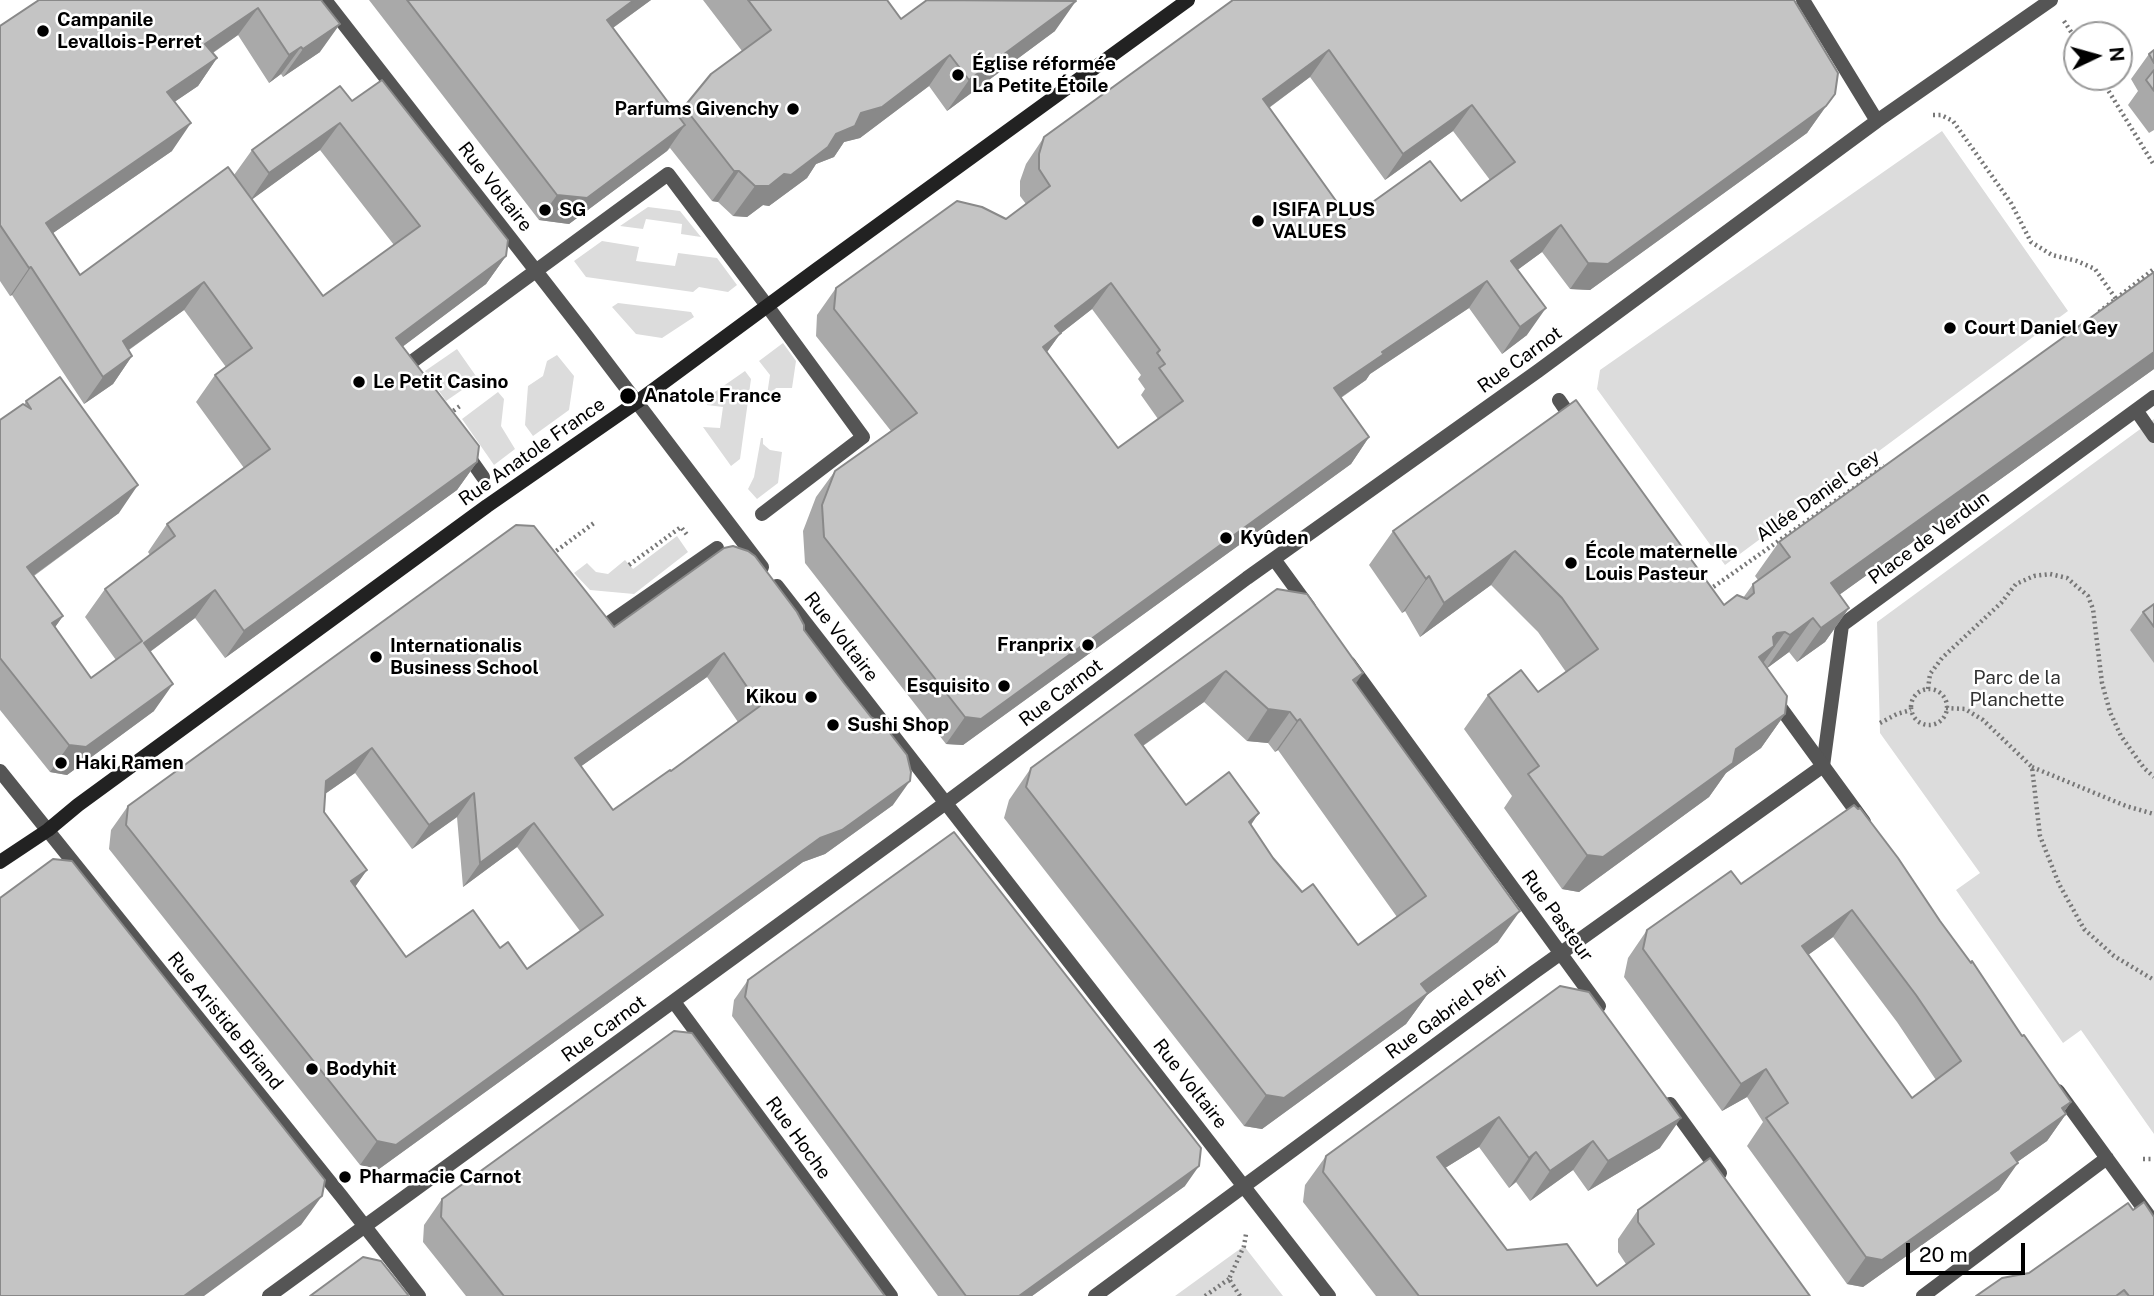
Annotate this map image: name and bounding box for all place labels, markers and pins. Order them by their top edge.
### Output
place label: Campanile Levallois-Perret [57,9,202,53]
marker: Campanile Levallois-Perret [35,23,51,39]
place label: Église réformée La Petite Étoile [972,53,1116,97]
marker: Église réformée La Petite Étoile [950,67,966,83]
place label: Parfums Givenchy [615,98,779,120]
marker: Parfums Givenchy [785,101,801,117]
place label: SG [559,199,586,221]
place label: ISIFA PLUS VALUES [1272,199,1375,243]
marker: SG [537,202,553,218]
marker: ISIFA PLUS VALUES [1250,213,1266,229]
place label: Court Daniel Gey [1964,317,2118,339]
marker: Court Daniel Gey [1942,320,1958,336]
place label: Le Petit Casino [373,371,508,393]
marker: Le Petit Casino [351,374,367,390]
place label: Anatole France [644,385,781,407]
marker: Anatole France [618,386,638,406]
place label: Kyûden [1240,527,1308,549]
marker: Kyûden [1218,530,1234,546]
place label: École maternelle Louis Pasteur [1585,541,1738,585]
marker: École maternelle Louis Pasteur [1563,555,1579,571]
place label: Franprix [997,634,1074,656]
place label: Internationalis Business School [390,635,539,679]
marker: Franprix [1080,637,1096,653]
marker: Internationalis Business School [368,649,384,665]
place label: Esquisito [906,675,990,697]
marker: Esquisito [996,678,1012,694]
place label: Kikou [746,686,797,708]
marker: Kikou [803,689,819,705]
place label: Sushi Shop [847,714,949,736]
marker: Sushi Shop [825,717,841,733]
place label: Haki Ramen [75,752,184,774]
marker: Haki Ramen [53,755,69,771]
place label: Bodyhit [326,1058,397,1080]
marker: Bodyhit [304,1061,320,1077]
place label: Pharmacie Carnot [359,1166,521,1188]
marker: Pharmacie Carnot [337,1169,353,1185]

